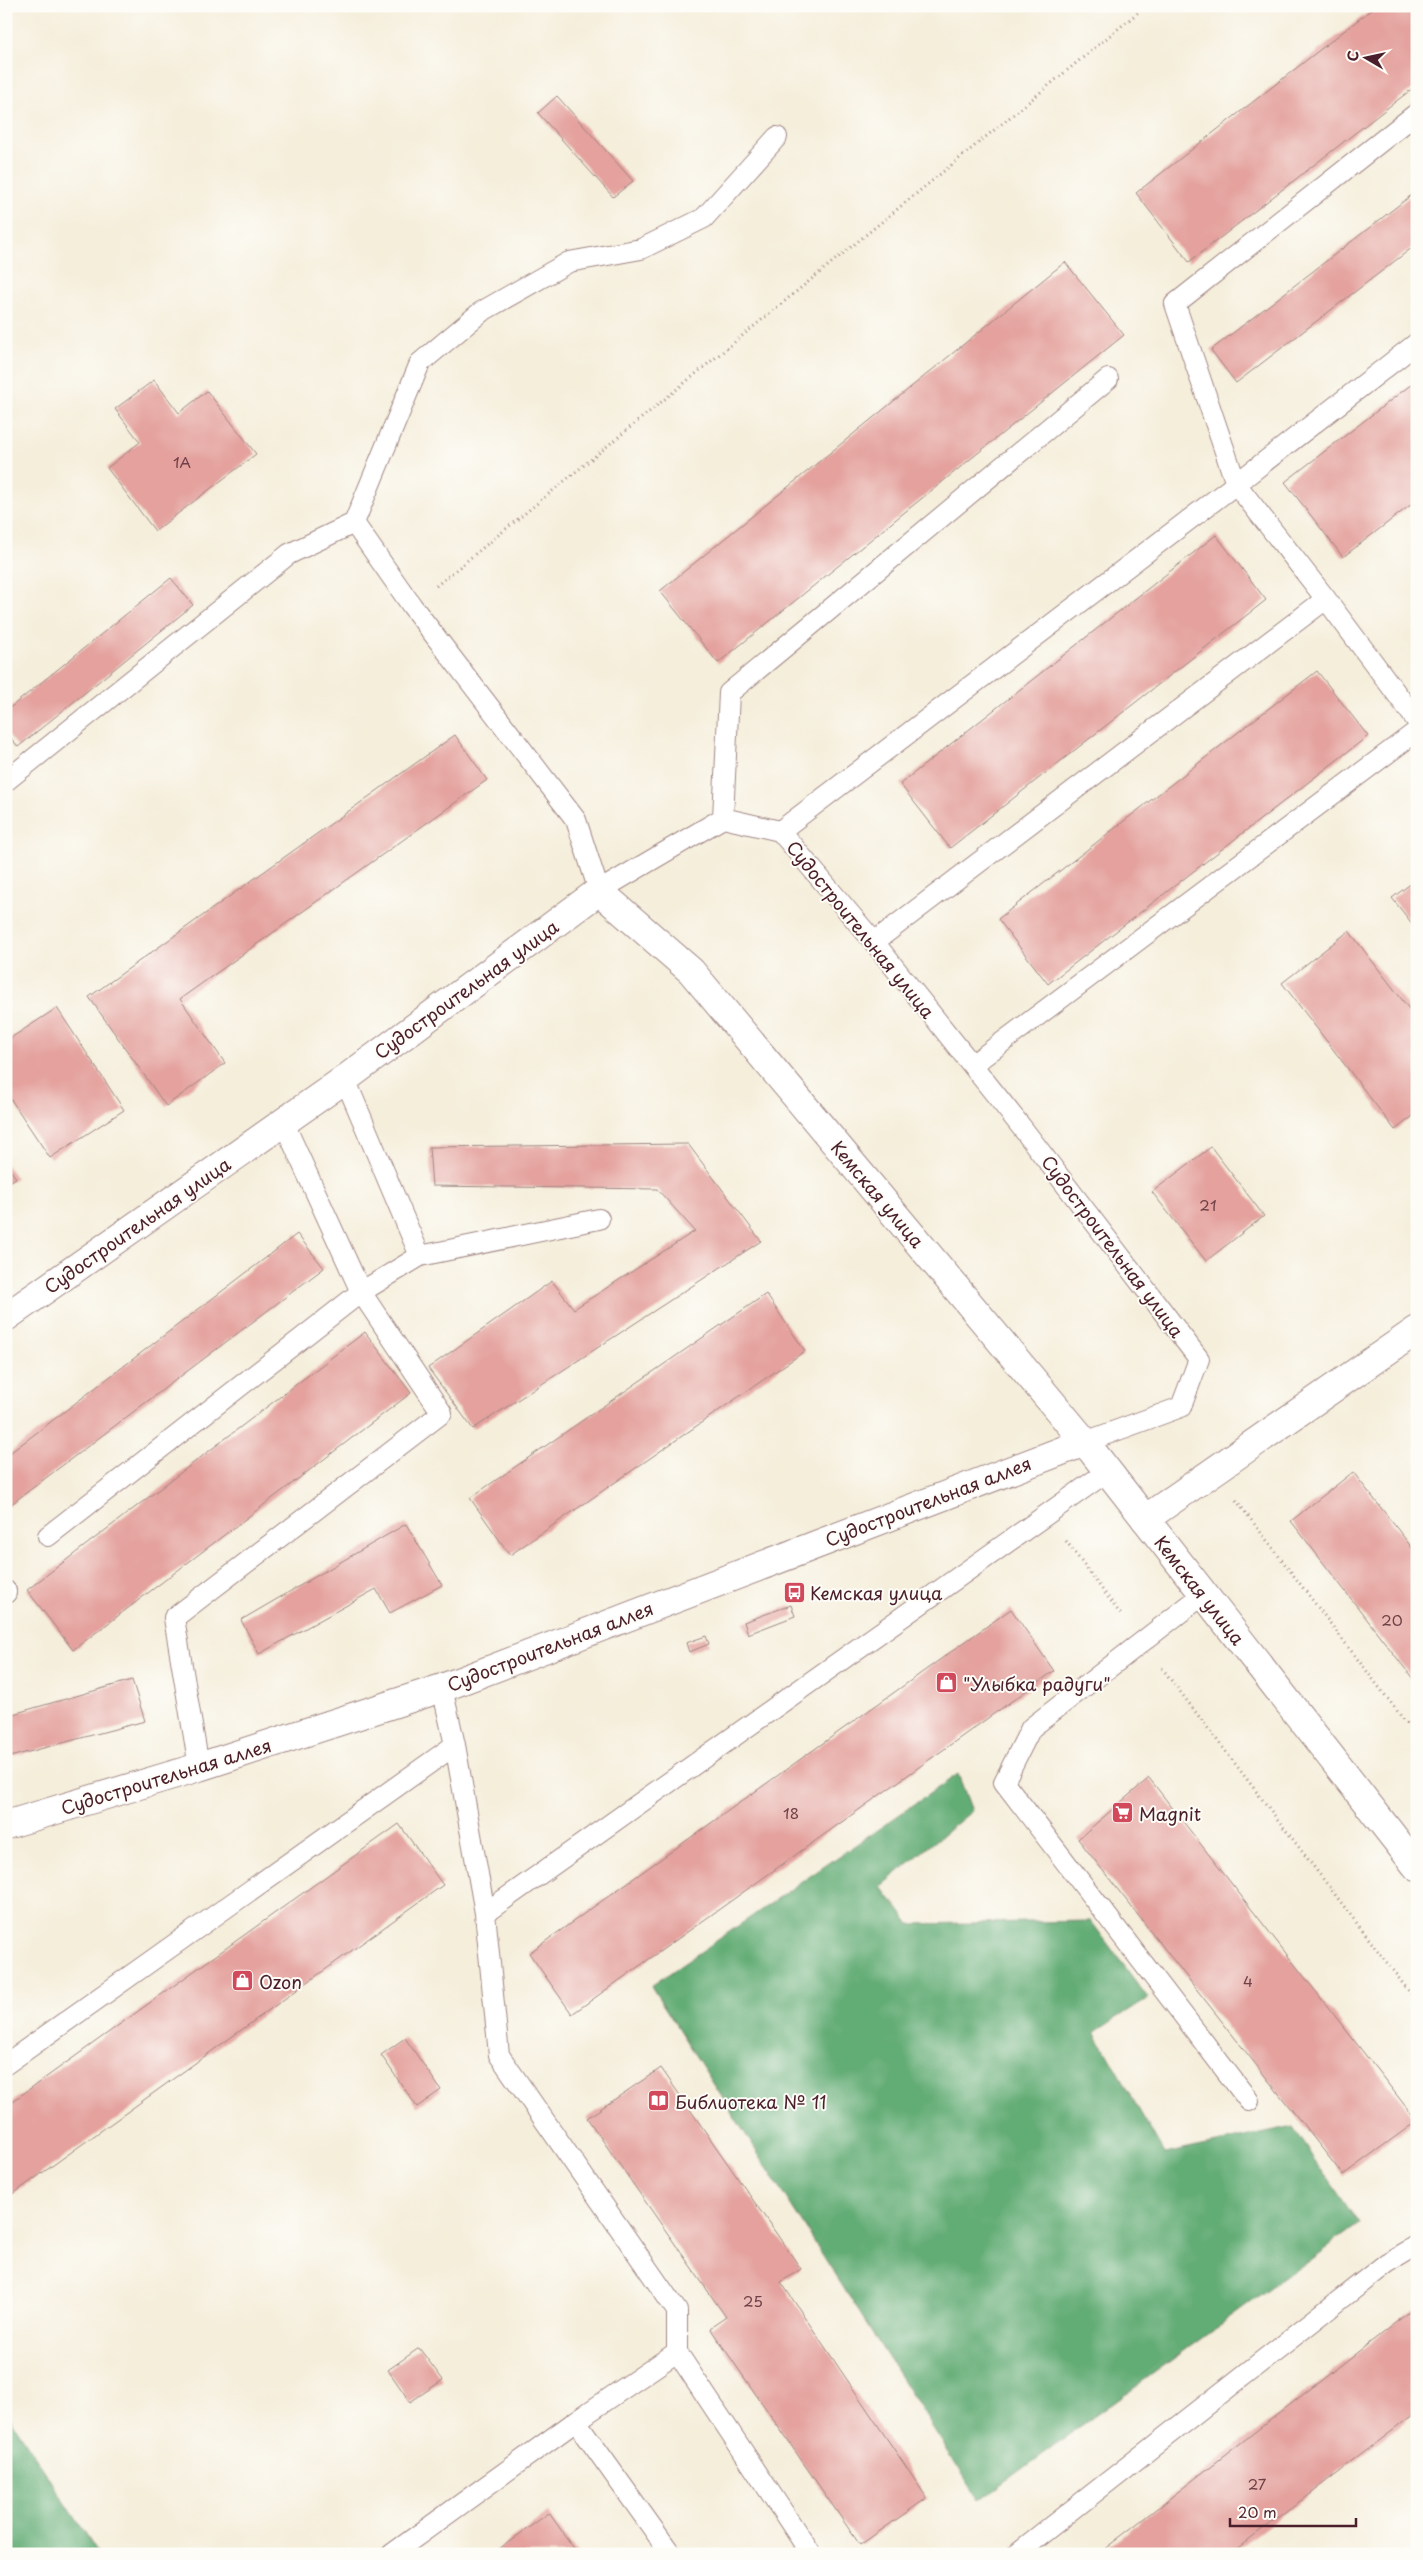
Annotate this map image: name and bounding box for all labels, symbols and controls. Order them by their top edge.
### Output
north arrow [1340,32,1390,82]
text: С [1341,49,1364,63]
house number: 1А [173,450,191,473]
street label: Судостроительная улица [781,834,942,1024]
street label: Судостроительная улица [368,912,564,1065]
street label: Кемская улица [825,1135,931,1254]
street label: Судостроительная улица [1035,1149,1191,1343]
street label: Судостроительная улица [38,1150,236,1300]
house number: 21 [1199,1193,1217,1216]
street label: Судостроительная аллея [821,1449,1035,1553]
street label: Кемская улица [1149,1530,1252,1651]
place label: Кемская улица [810,1579,943,1606]
bus stop icon: Кемская улица [782,1580,806,1604]
street label: Судостроительная аллея [443,1594,657,1698]
house number: 20 [1381,1608,1403,1631]
place label: "Улыбка радуги" [963,1670,1111,1697]
shop icon: "Улыбка радуги" [935,1671,959,1695]
street label: Судостроительная аллея [57,1731,275,1821]
place label: Magnit [1139,1800,1201,1827]
house number: 18 [783,1801,799,1824]
supermarket icon: Magnit [1111,1801,1135,1825]
place label: Ozon [259,1968,302,1995]
shop icon: Ozon [231,1969,255,1993]
house number: 4 [1243,1969,1253,1992]
place label: Библиотека № 11 [675,2088,827,2115]
library icon: Библиотека № 11 [647,2089,671,2113]
house number: 25 [743,2289,763,2312]
house number: 27 [1248,2472,1267,2495]
scale bar [1230,2495,1357,2527]
text: 20 m [1238,2500,1277,2523]

